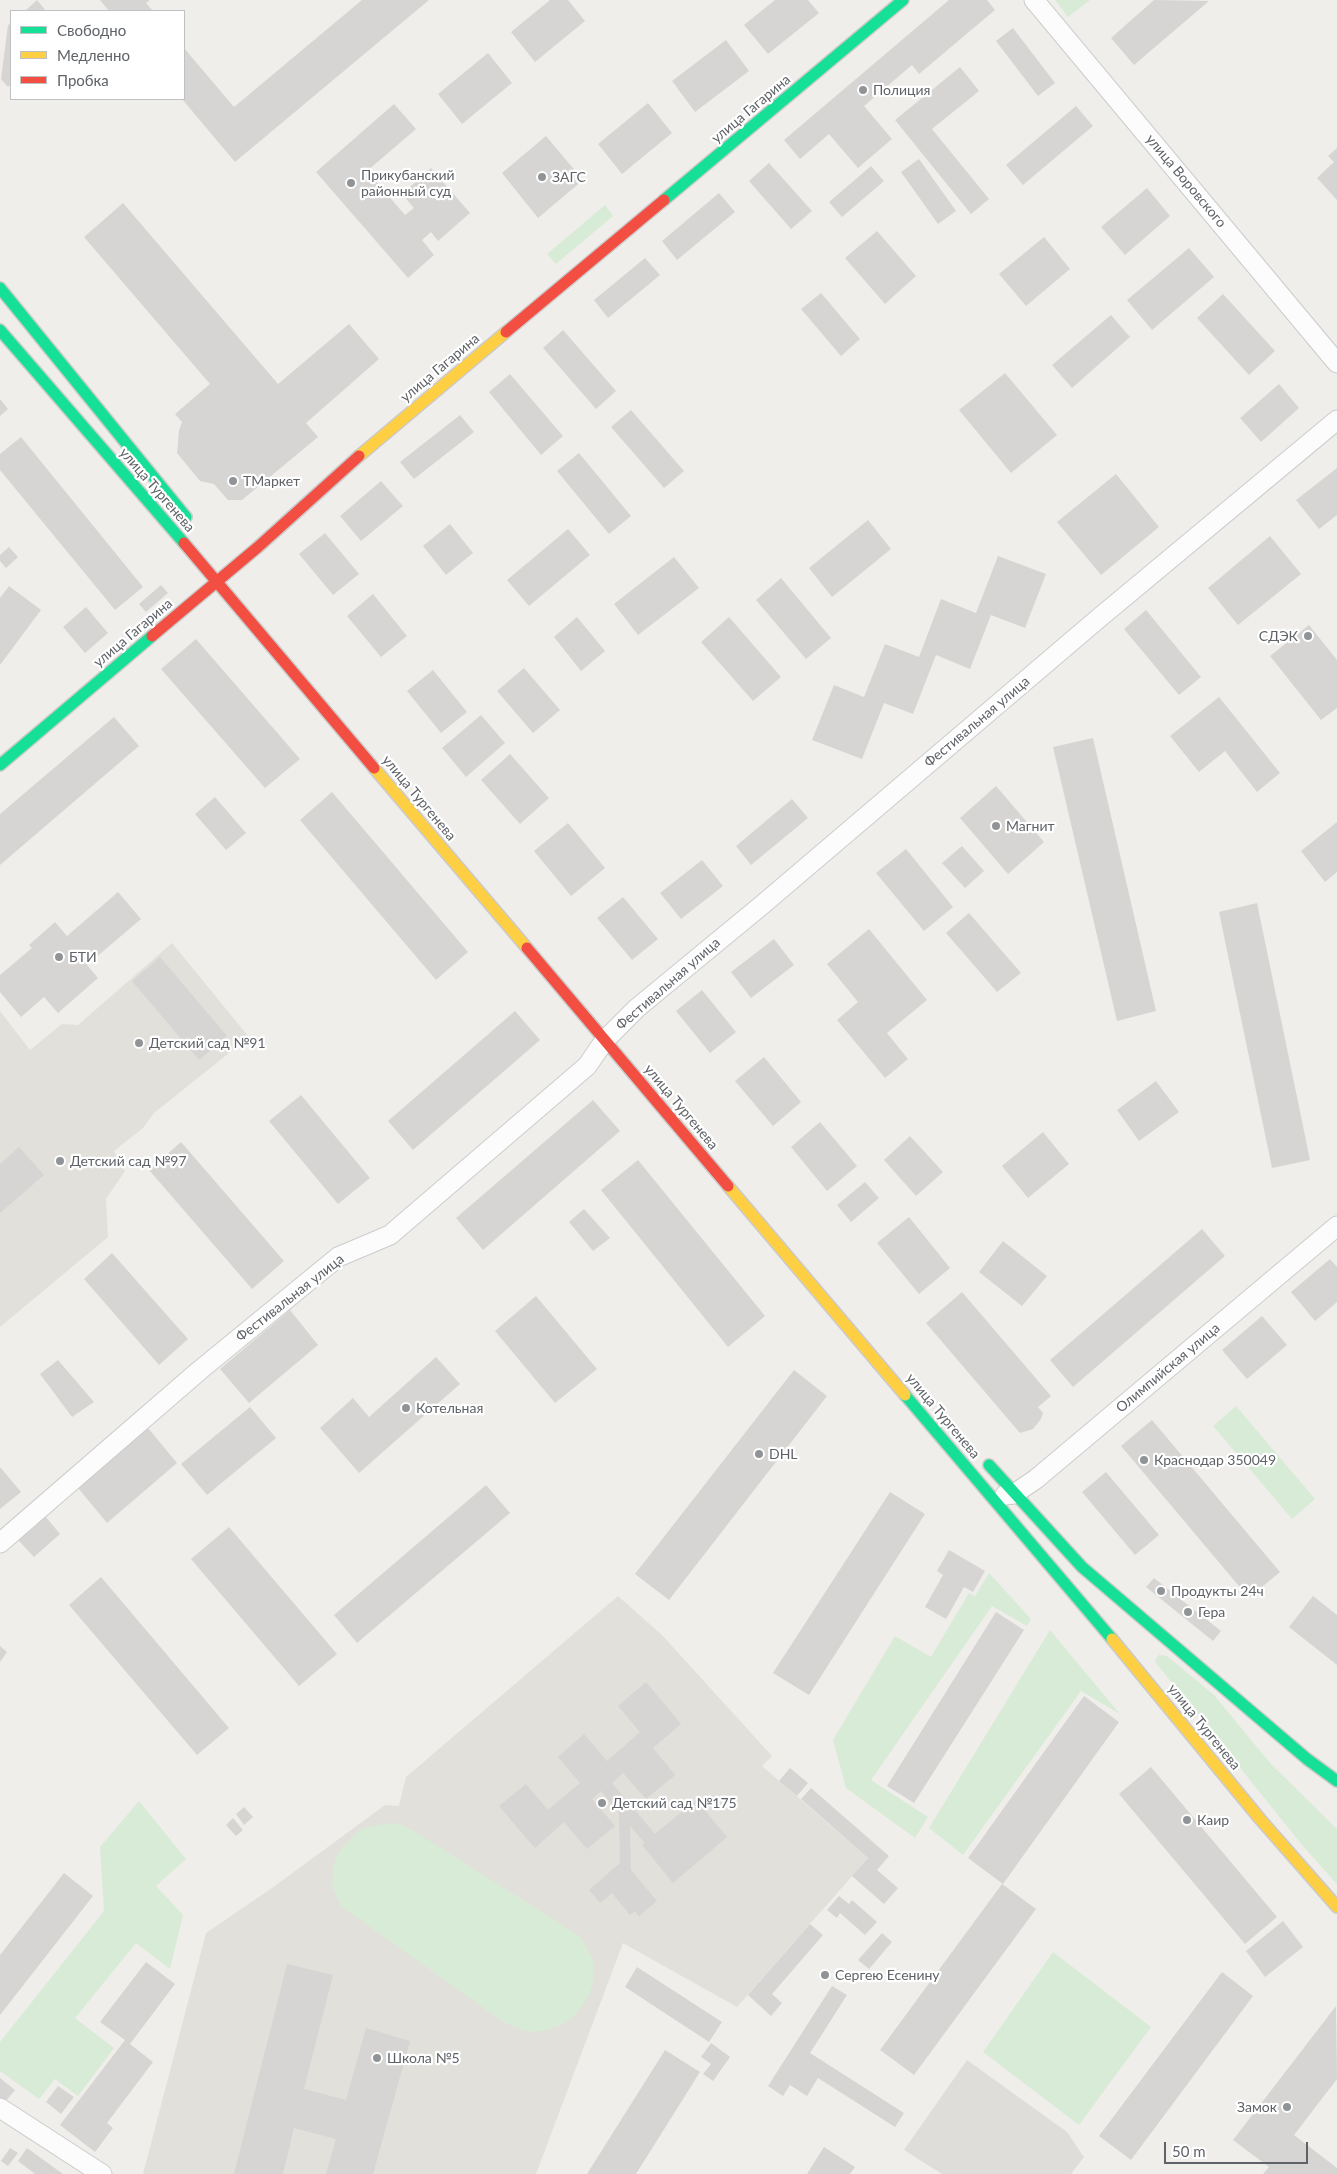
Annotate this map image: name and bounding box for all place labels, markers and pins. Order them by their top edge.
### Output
place label: Полиция [873,82,930,98]
marker: Полиция [857,84,869,96]
place label: Прикубанский районный суд [361,167,455,200]
place label: ЗАГС [552,169,586,185]
marker: ЗАГС [536,171,548,183]
marker: Прикубанский районный суд [345,177,357,189]
place label: ТМаркет [243,473,300,489]
marker: ТМаркет [227,475,239,487]
place label: СДЭК [1259,628,1298,644]
marker: СДЭК [1302,630,1314,642]
place label: Магнит [1006,818,1055,834]
marker: Магнит [990,820,1002,832]
place label: БТИ [69,949,97,965]
marker: БТИ [53,951,65,963]
place label: Детский сад №91 [149,1035,266,1051]
marker: Детский сад №91 [133,1037,145,1049]
place label: Детский сад №97 [70,1153,187,1169]
marker: Детский сад №97 [54,1155,66,1167]
place label: Котельная [416,1400,483,1416]
marker: Котельная [400,1402,412,1414]
place label: DHL [769,1446,798,1462]
marker: DHL [753,1448,765,1460]
place label: Краснодар 350049 [1154,1452,1276,1468]
marker: Краснодар 350049 [1138,1454,1150,1466]
place label: Продукты 24ч [1171,1583,1264,1599]
marker: Продукты 24ч [1155,1585,1167,1597]
place label: Гера [1198,1604,1225,1620]
marker: Гера [1182,1606,1194,1618]
place label: Детский сад №175 [612,1795,737,1811]
marker: Детский сад №175 [596,1797,608,1809]
place label: Каир [1197,1812,1229,1828]
marker: Каир [1181,1814,1193,1826]
place label: Сергею Есенину [835,1967,940,1983]
marker: Сергею Есенину [819,1969,831,1981]
place label: Школа №5 [387,2050,460,2066]
marker: Школа №5 [371,2052,383,2064]
place label: Замок [1237,2099,1277,2115]
marker: Замок [1281,2101,1293,2113]

